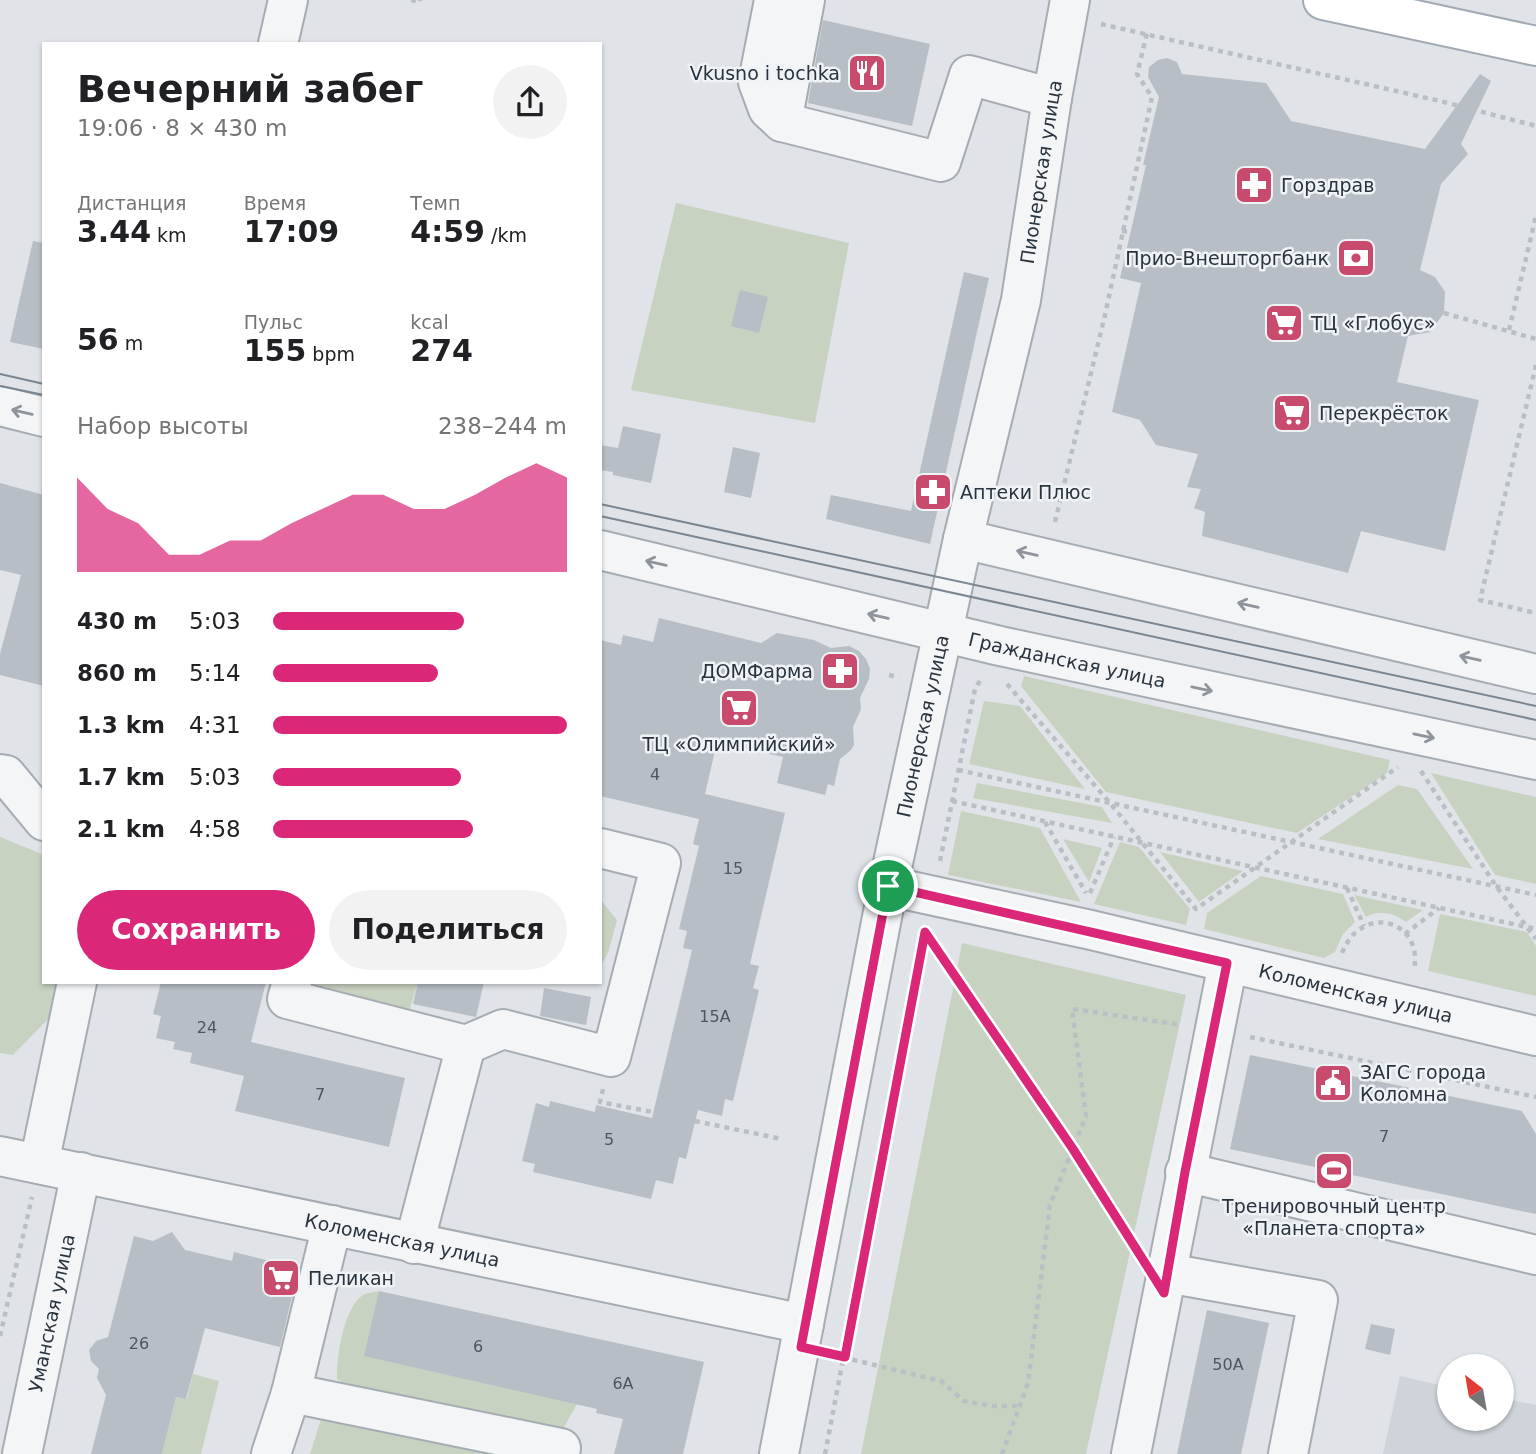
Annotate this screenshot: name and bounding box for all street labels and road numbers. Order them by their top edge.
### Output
street label: Пионерская улица [1016,78,1066,265]
street label: Гражданская улица [966,628,1168,692]
street label: Пионерская улица [892,633,953,819]
street label: Коломенская улица [1257,959,1455,1027]
street label: Коломенская улица [303,1209,502,1271]
street label: Уманская улица [24,1232,79,1394]

